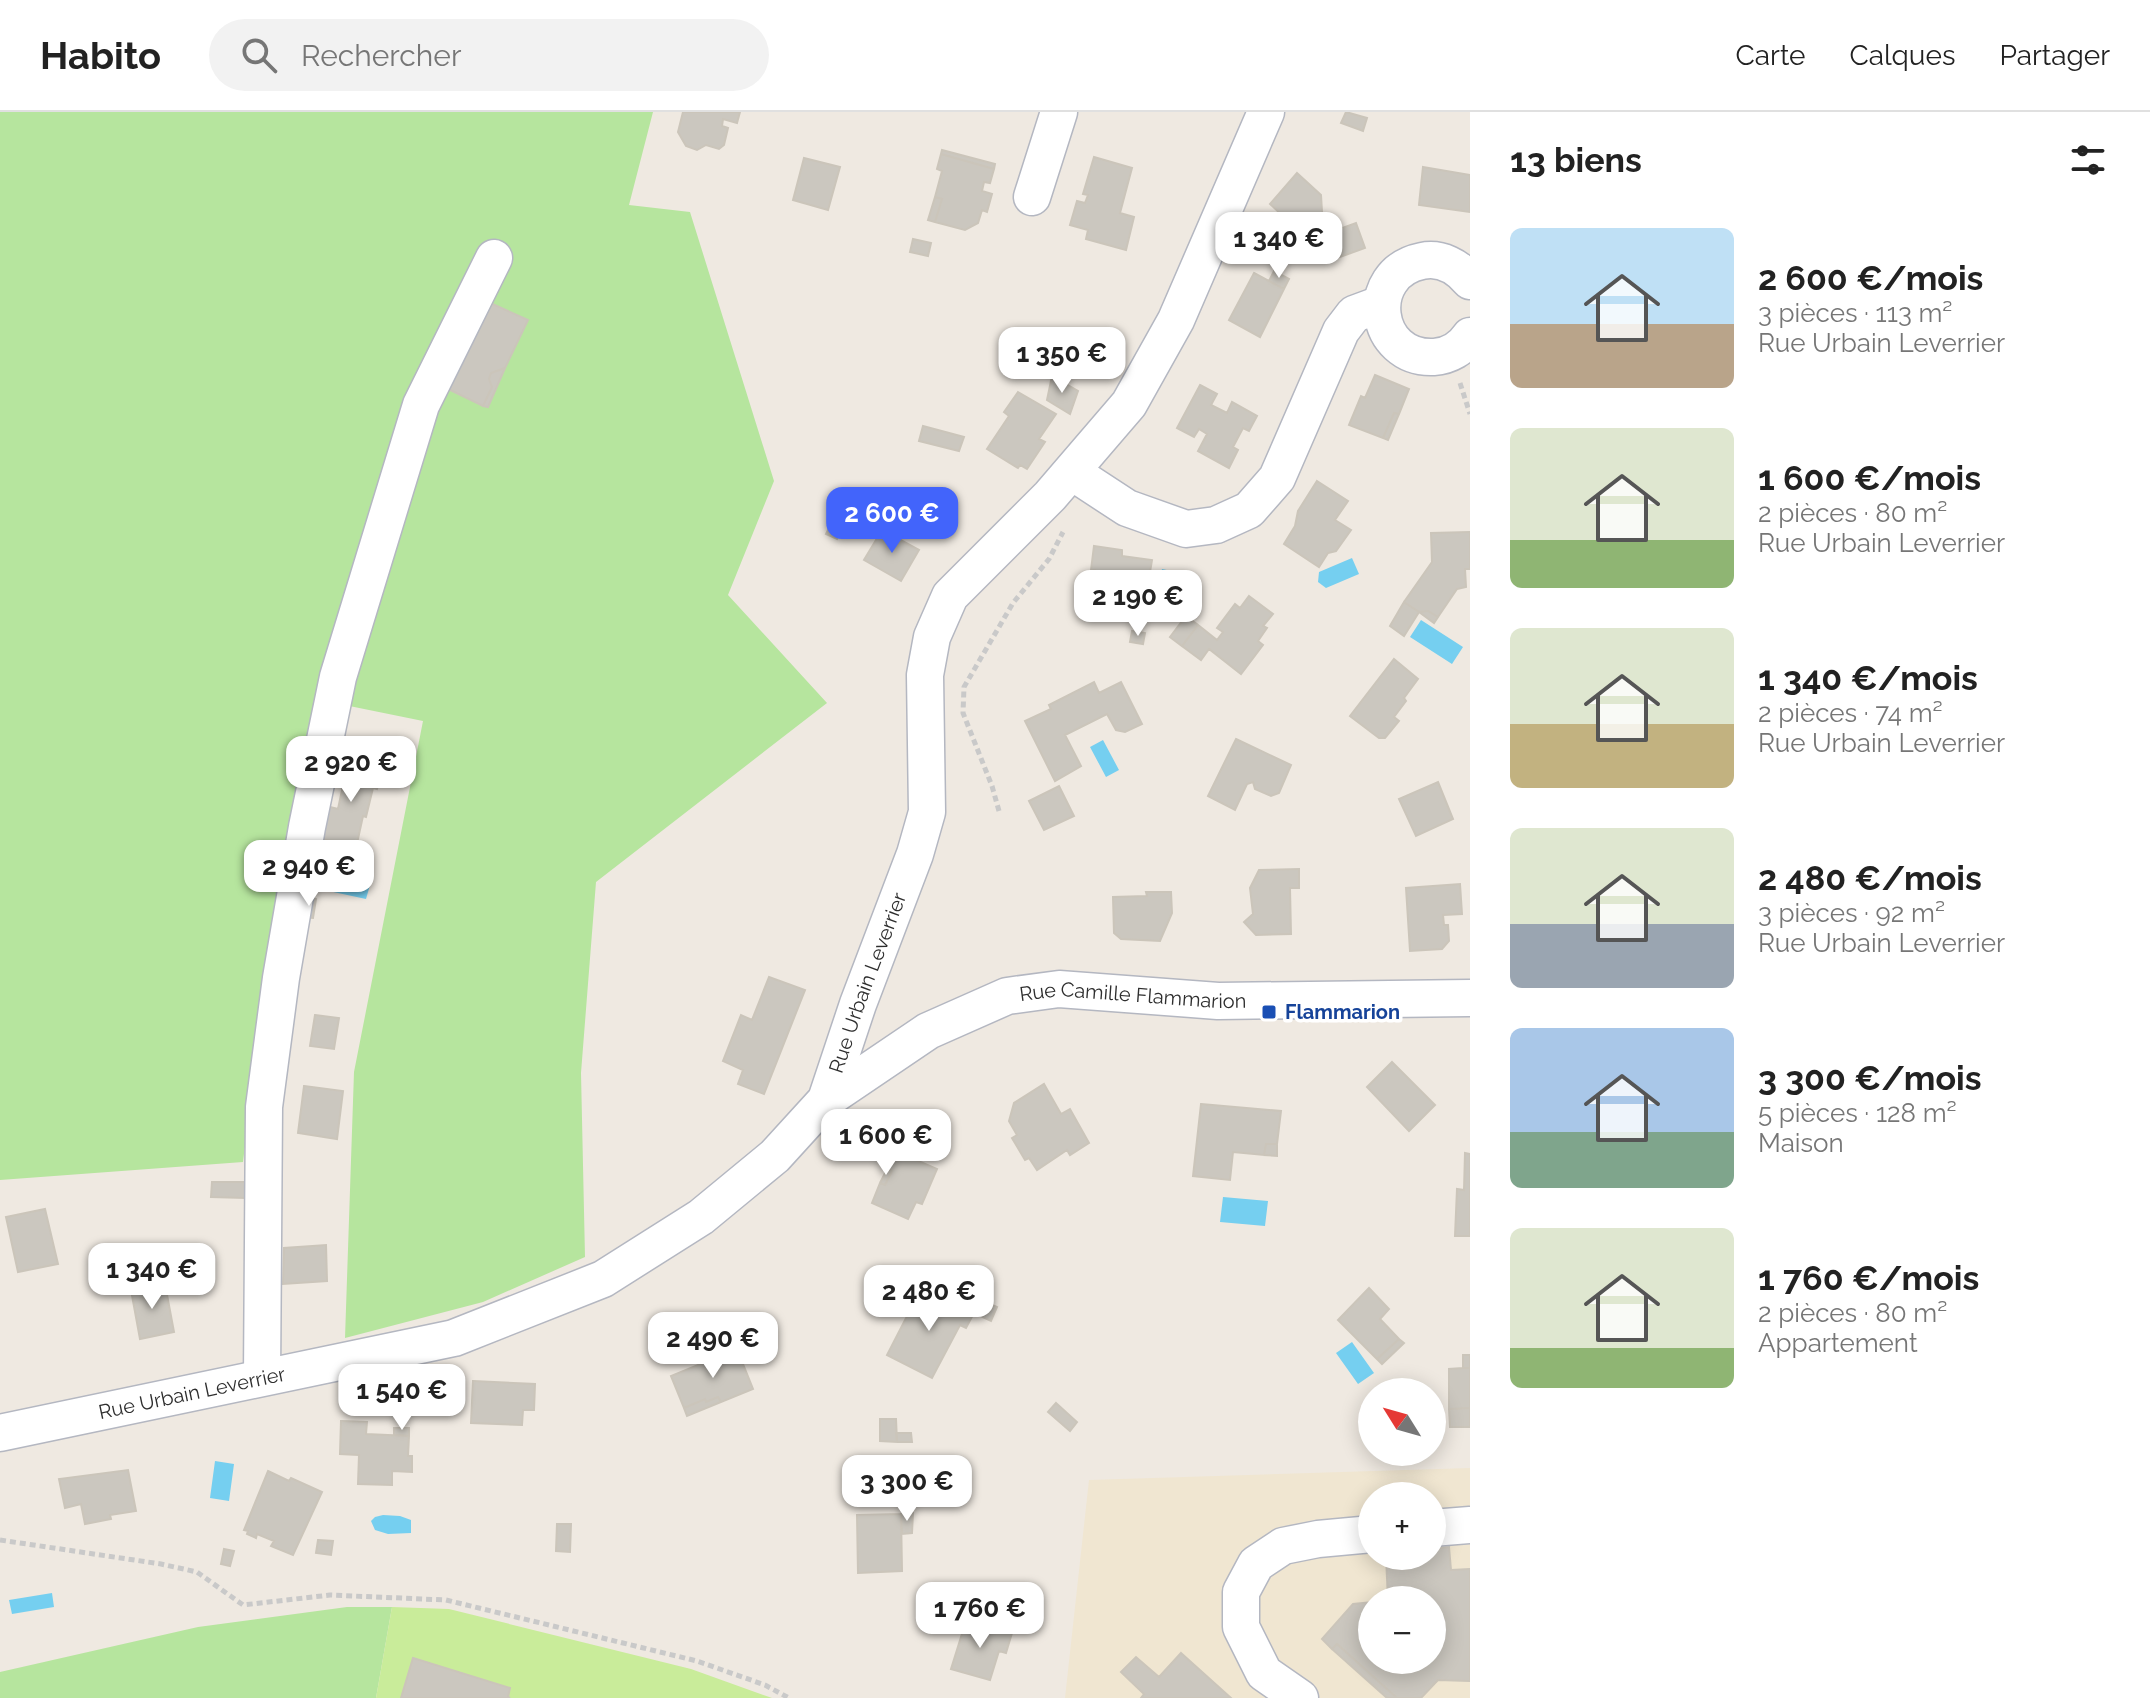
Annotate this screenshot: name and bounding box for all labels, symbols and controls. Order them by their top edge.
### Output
search box [209,19,769,91]
text: Habito [40,33,161,78]
icon: search [237,33,281,77]
text: Rechercher [301,38,461,73]
text: Carte [1736,39,1805,72]
text: Calques [1849,39,1955,72]
text: Partager [1999,39,2110,72]
icon: filters [2066,138,2110,182]
text: 13 biens [1510,140,1642,180]
pin: 1 340 € [1205,212,1353,280]
text: 1 340 € [1233,223,1325,253]
text: 2 600 €/mois [1758,258,1983,298]
icon: home [1574,260,1670,356]
text: 3 pièces · 113 m² [1758,298,1952,328]
pin: 1 350 € [988,327,1136,395]
text: Rue Urbain Leverrier [1758,328,2005,358]
text: 1 350 € [1017,338,1107,368]
text: 1 600 €/mois [1758,458,1981,498]
icon: home [1574,460,1670,556]
pin: 2 600 € [818,487,966,555]
text: 2 600 € [844,498,940,528]
text: 2 pièces · 80 m² [1758,498,1947,528]
text: Rue Urbain Leverrier [1758,528,2005,558]
pin: 2 190 € [1064,570,1212,638]
text: 2 190 € [1092,581,1184,611]
text: 1 340 €/mois [1758,658,1978,698]
icon: home [1574,660,1670,756]
text: 2 pièces · 74 m² [1758,698,1943,728]
text: Rue Urbain Leverrier [1758,728,2005,758]
pin: 2 920 € [277,736,425,804]
text: 2 920 € [304,747,398,777]
pin: 2 940 € [235,840,383,908]
text: 2 940 € [262,851,356,881]
text: 2 480 €/mois [1758,858,1982,898]
icon: home [1574,860,1670,956]
street label: Rue Urbain Leverrier [824,889,911,1076]
text: 3 pièces · 92 m² [1758,898,1945,928]
text: Rue Urbain Leverrier [1758,928,2005,958]
street label: Rue Camille Flammarion [1018,977,1246,1013]
place label: Flammarion [1285,1000,1400,1024]
marker: Flammarion [1260,1003,1278,1021]
text: 3 300 €/mois [1758,1058,1982,1098]
icon: home [1574,1060,1670,1156]
text: 5 pièces · 128 m² [1758,1098,1957,1128]
pin: 1 600 € [812,1109,960,1177]
text: 1 600 € [839,1120,933,1150]
text: Maison [1758,1128,1844,1158]
pin: 1 340 € [78,1243,226,1311]
text: 1 340 € [106,1254,198,1284]
text: 1 760 €/mois [1758,1258,1979,1298]
icon: home [1574,1260,1670,1356]
pin: 2 480 € [855,1265,1003,1333]
text: 2 480 € [882,1276,976,1306]
text: 2 pièces · 80 m² [1758,1298,1947,1328]
pin: 2 490 € [639,1312,787,1380]
text: 2 490 € [666,1323,760,1353]
text: Appartement [1758,1328,1918,1358]
street label: Rue Urbain Leverrier [96,1362,287,1424]
pin: 1 540 € [328,1364,476,1432]
text: 1 540 € [356,1375,448,1405]
north arrow [1358,1378,1446,1466]
map controls [1358,1378,1446,1674]
pin: 3 300 € [833,1455,981,1523]
text: 3 300 € [860,1466,954,1496]
button: + [1358,1482,1446,1570]
pin: 1 760 € [906,1582,1054,1650]
button: − [1358,1586,1446,1674]
text: 1 760 € [934,1593,1026,1623]

